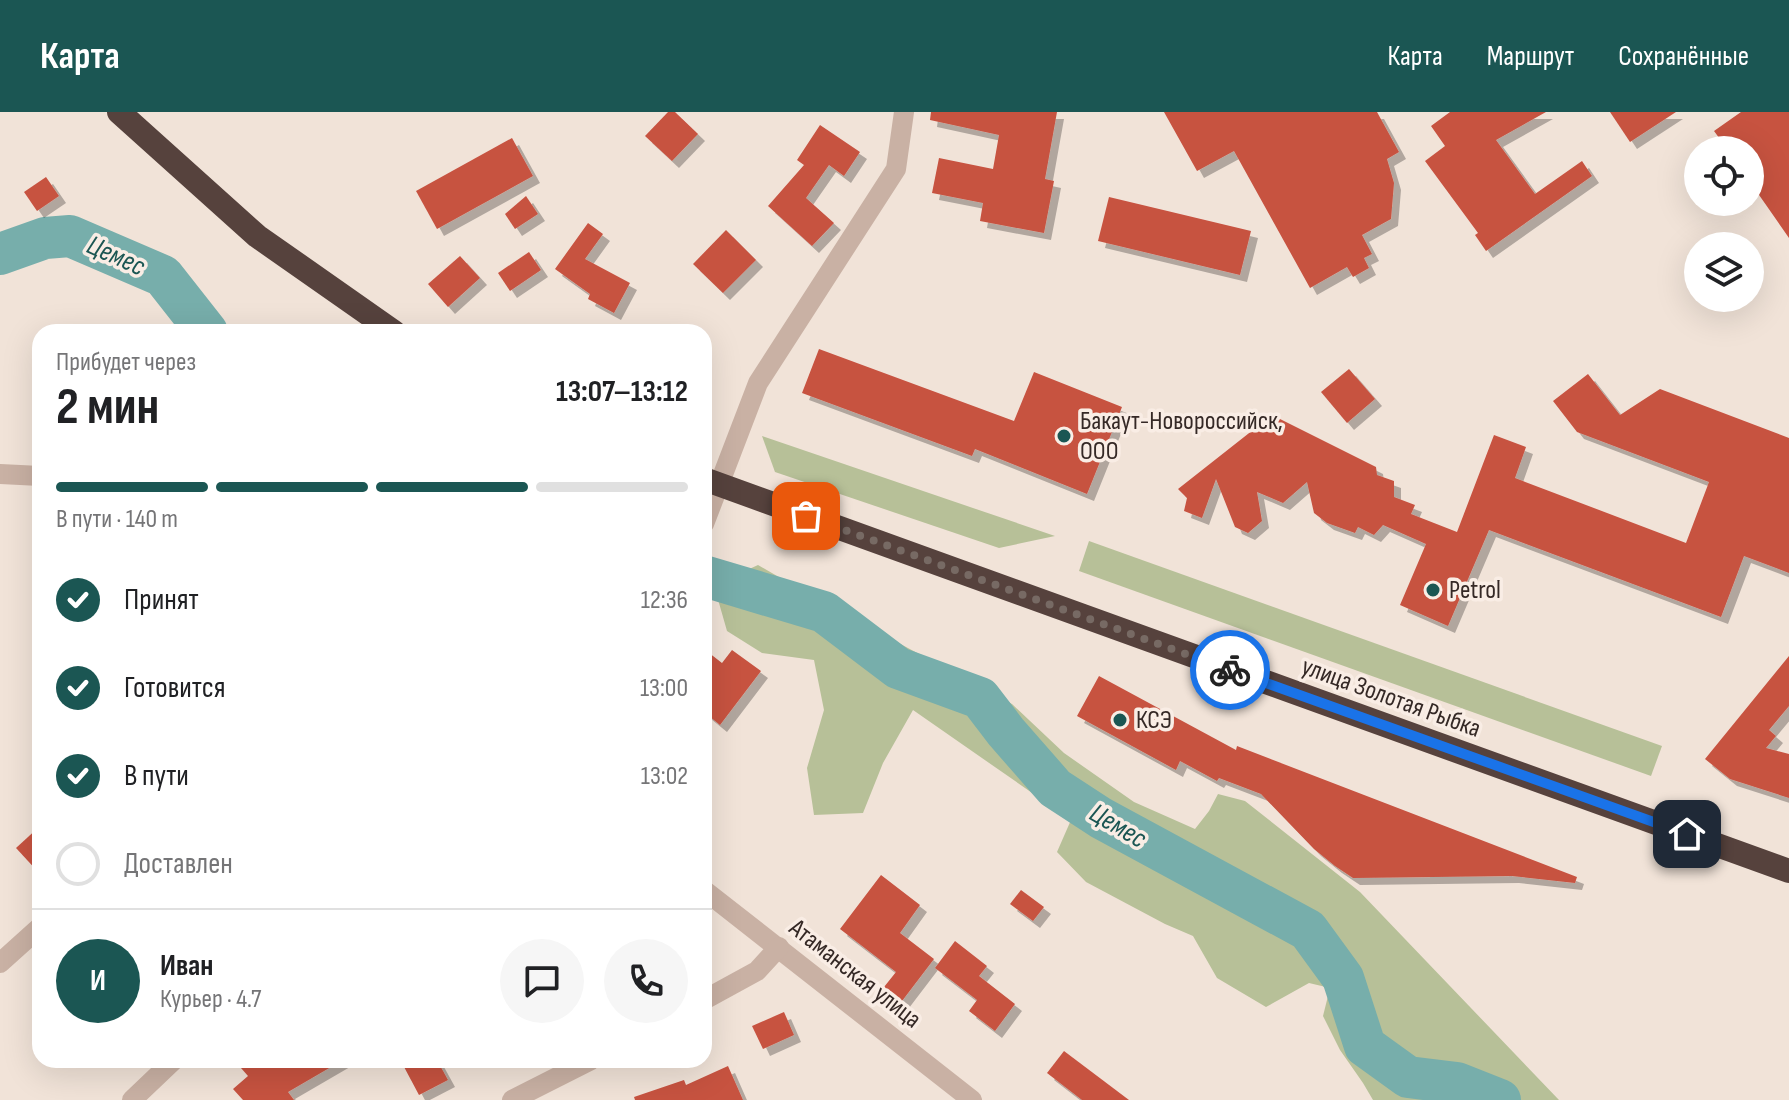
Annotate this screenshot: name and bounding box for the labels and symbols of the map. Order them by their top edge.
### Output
water label: Цемес [82,229,150,283]
place label: Бакаут-Новороссийск, ООО [1080,406,1283,467]
marker: Бакаут-Новороссийск, ООО [1055,427,1073,445]
pin [772,482,840,550]
place label: Petrol [1449,575,1501,606]
marker: Petrol [1424,581,1442,599]
courier [1190,630,1270,710]
street label: улица Золотая Рыбка [1297,651,1485,745]
place label: КСЭ [1136,705,1172,736]
marker: КСЭ [1111,711,1129,729]
water label: Цемес [1084,797,1152,855]
pin [1653,800,1721,868]
street label: Атаманская улица [782,912,927,1035]

